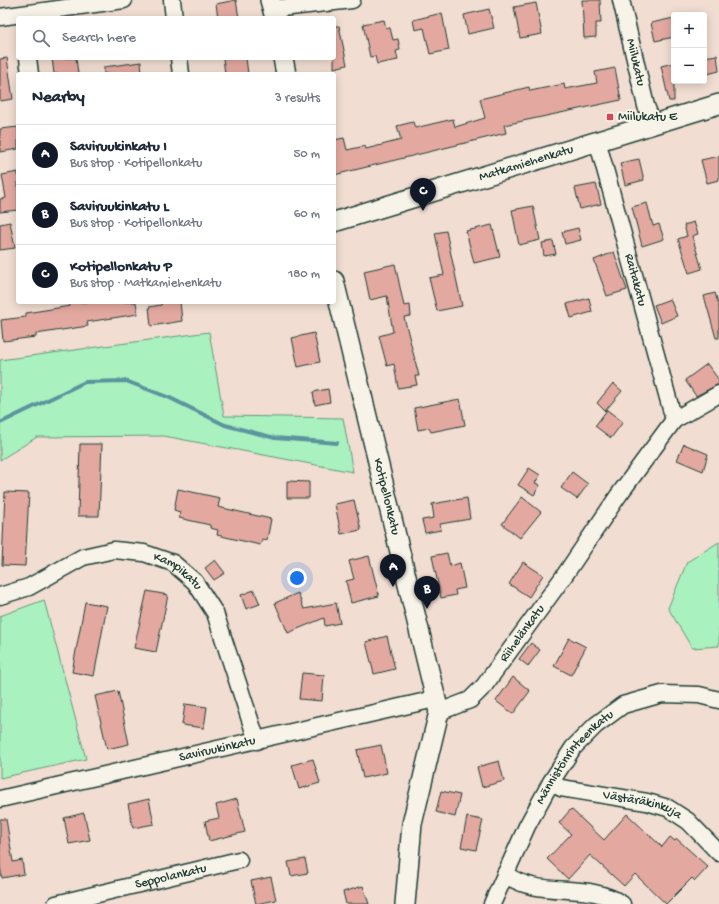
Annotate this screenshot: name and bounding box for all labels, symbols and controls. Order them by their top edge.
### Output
map controls [671,12,707,84]
button: + [671,12,707,48]
search box [16,16,336,60]
icon: search [30,27,52,49]
text: Search here [62,29,136,47]
street label: Miilukatu [623,37,649,87]
button: − [671,48,707,84]
text: Nearby [32,88,85,108]
text: 3 results [275,91,320,106]
place label: Miilukatu E [618,110,678,125]
marker: Miilukatu E [605,112,615,122]
text: Saviruukinkatu I [70,138,167,156]
street label: Matkamiehenkatu [477,142,575,185]
text: A [41,147,49,162]
text: 50 m [293,147,320,162]
text: Bus stop · Kotipellonkatu [70,156,202,171]
pin: C [410,178,436,211]
text: Saviruukinkatu L [70,198,169,216]
text: B [42,207,48,222]
text: 60 m [294,207,320,222]
text: Bus stop · Kotipellonkatu [70,216,202,231]
street label: Raitakatu [621,252,650,308]
text: Kotipellonkatu P [70,258,172,276]
text: C [41,267,49,282]
text: 180 m [288,267,320,282]
text: Bus stop · Matkamiehenkatu [70,276,222,291]
street label: Kotipellonkatu [370,457,403,537]
street label: Kampikatu [151,549,206,593]
pin: A [380,554,406,587]
your location [287,568,307,588]
pin: B [414,576,440,609]
street label: Riihelänkatu [496,602,548,665]
street label: Männistönrinteenkatu [533,707,617,807]
street label: Saviruukinkatu [178,733,257,765]
street label: Västäräkinkuja [601,787,685,823]
street label: Seppolankatu [133,861,208,892]

